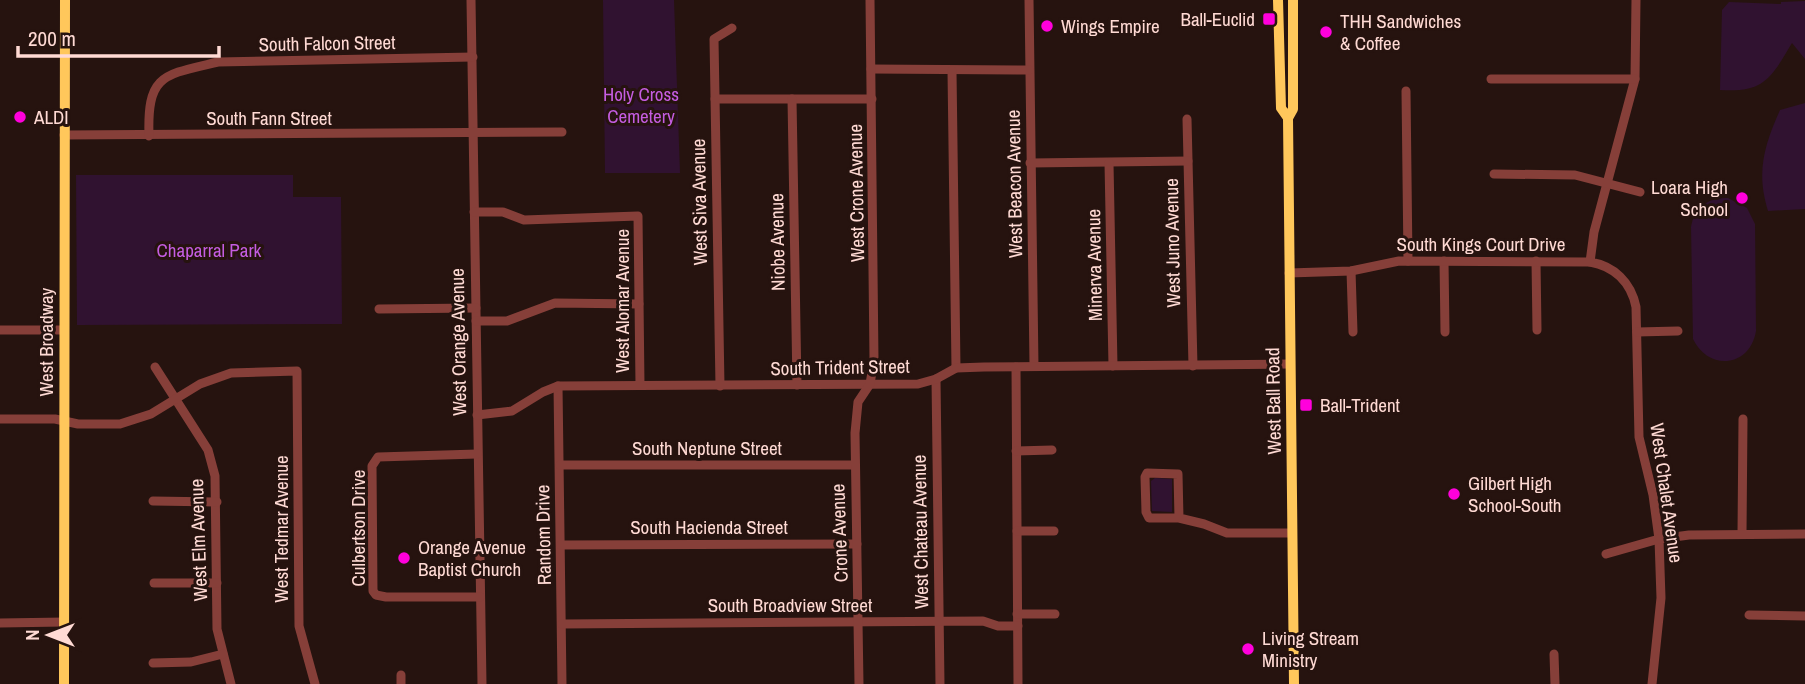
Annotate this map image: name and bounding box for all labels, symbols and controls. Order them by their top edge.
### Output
place label: Ball-Euclid [1181,6,1255,32]
place label: THH Sandwiches & Coffee [1340,8,1461,56]
marker: Ball-Euclid [1261,11,1277,27]
place label: Wings Empire [1061,13,1160,39]
scale bar [18,14,219,58]
marker: Wings Empire [1039,18,1055,34]
text: 200 m [28,24,76,53]
marker: THH Sandwiches & Coffee [1318,24,1334,40]
street label: South Falcon Street [258,29,396,57]
park label: Holy Cross Cemetery [603,81,679,129]
place label: ALDI [33,104,69,130]
street label: South Fann Street [206,105,333,131]
marker: ALDI [12,109,28,125]
street label: West Beacon Avenue [1000,110,1028,258]
street label: West Crone Avenue [842,124,870,262]
street label: West Siva Avenue [685,138,713,266]
place label: Loara High School [1651,174,1728,222]
street label: West Juno Avenue [1158,178,1186,308]
marker: Loara High School [1734,190,1750,206]
street label: Niobe Avenue [763,193,791,291]
street label: Minerva Avenue [1080,209,1108,321]
street label: West Alomar Avenue [609,229,635,373]
street label: South Kings Court Drive [1397,231,1565,257]
park label: Chaparral Park [157,237,262,263]
street label: West Orange Avenue [444,268,472,416]
street label: West Broadway [33,287,59,396]
street label: West Ball Road [1259,347,1287,455]
street label: South Trident Street [770,353,911,381]
place label: Ball-Trident [1320,392,1401,418]
marker: Ball-Trident [1298,397,1314,413]
street label: West Chalet Avenue [1644,422,1690,564]
street label: South Neptune Street [632,435,783,461]
street label: West Tedmar Avenue [268,455,294,603]
street label: West Chateau Avenue [906,455,934,609]
street label: Culbertson Drive [345,470,371,586]
place label: Gilbert High School-South [1468,470,1562,518]
street label: West Elm Avenue [183,478,213,602]
street label: Crone Avenue [824,483,854,583]
street label: Random Drive [529,485,557,585]
marker: Gilbert High School-South [1446,486,1462,502]
street label: South Hacienda Street [630,514,788,540]
place label: Orange Avenue Baptist Church [418,534,526,582]
marker: Orange Avenue Baptist Church [396,550,412,566]
street label: South Broadview Street [708,592,873,618]
north arrow [14,600,84,670]
place label: Living Stream Ministry [1262,625,1359,673]
text: N [19,629,45,641]
marker: Living Stream Ministry [1240,641,1256,657]

